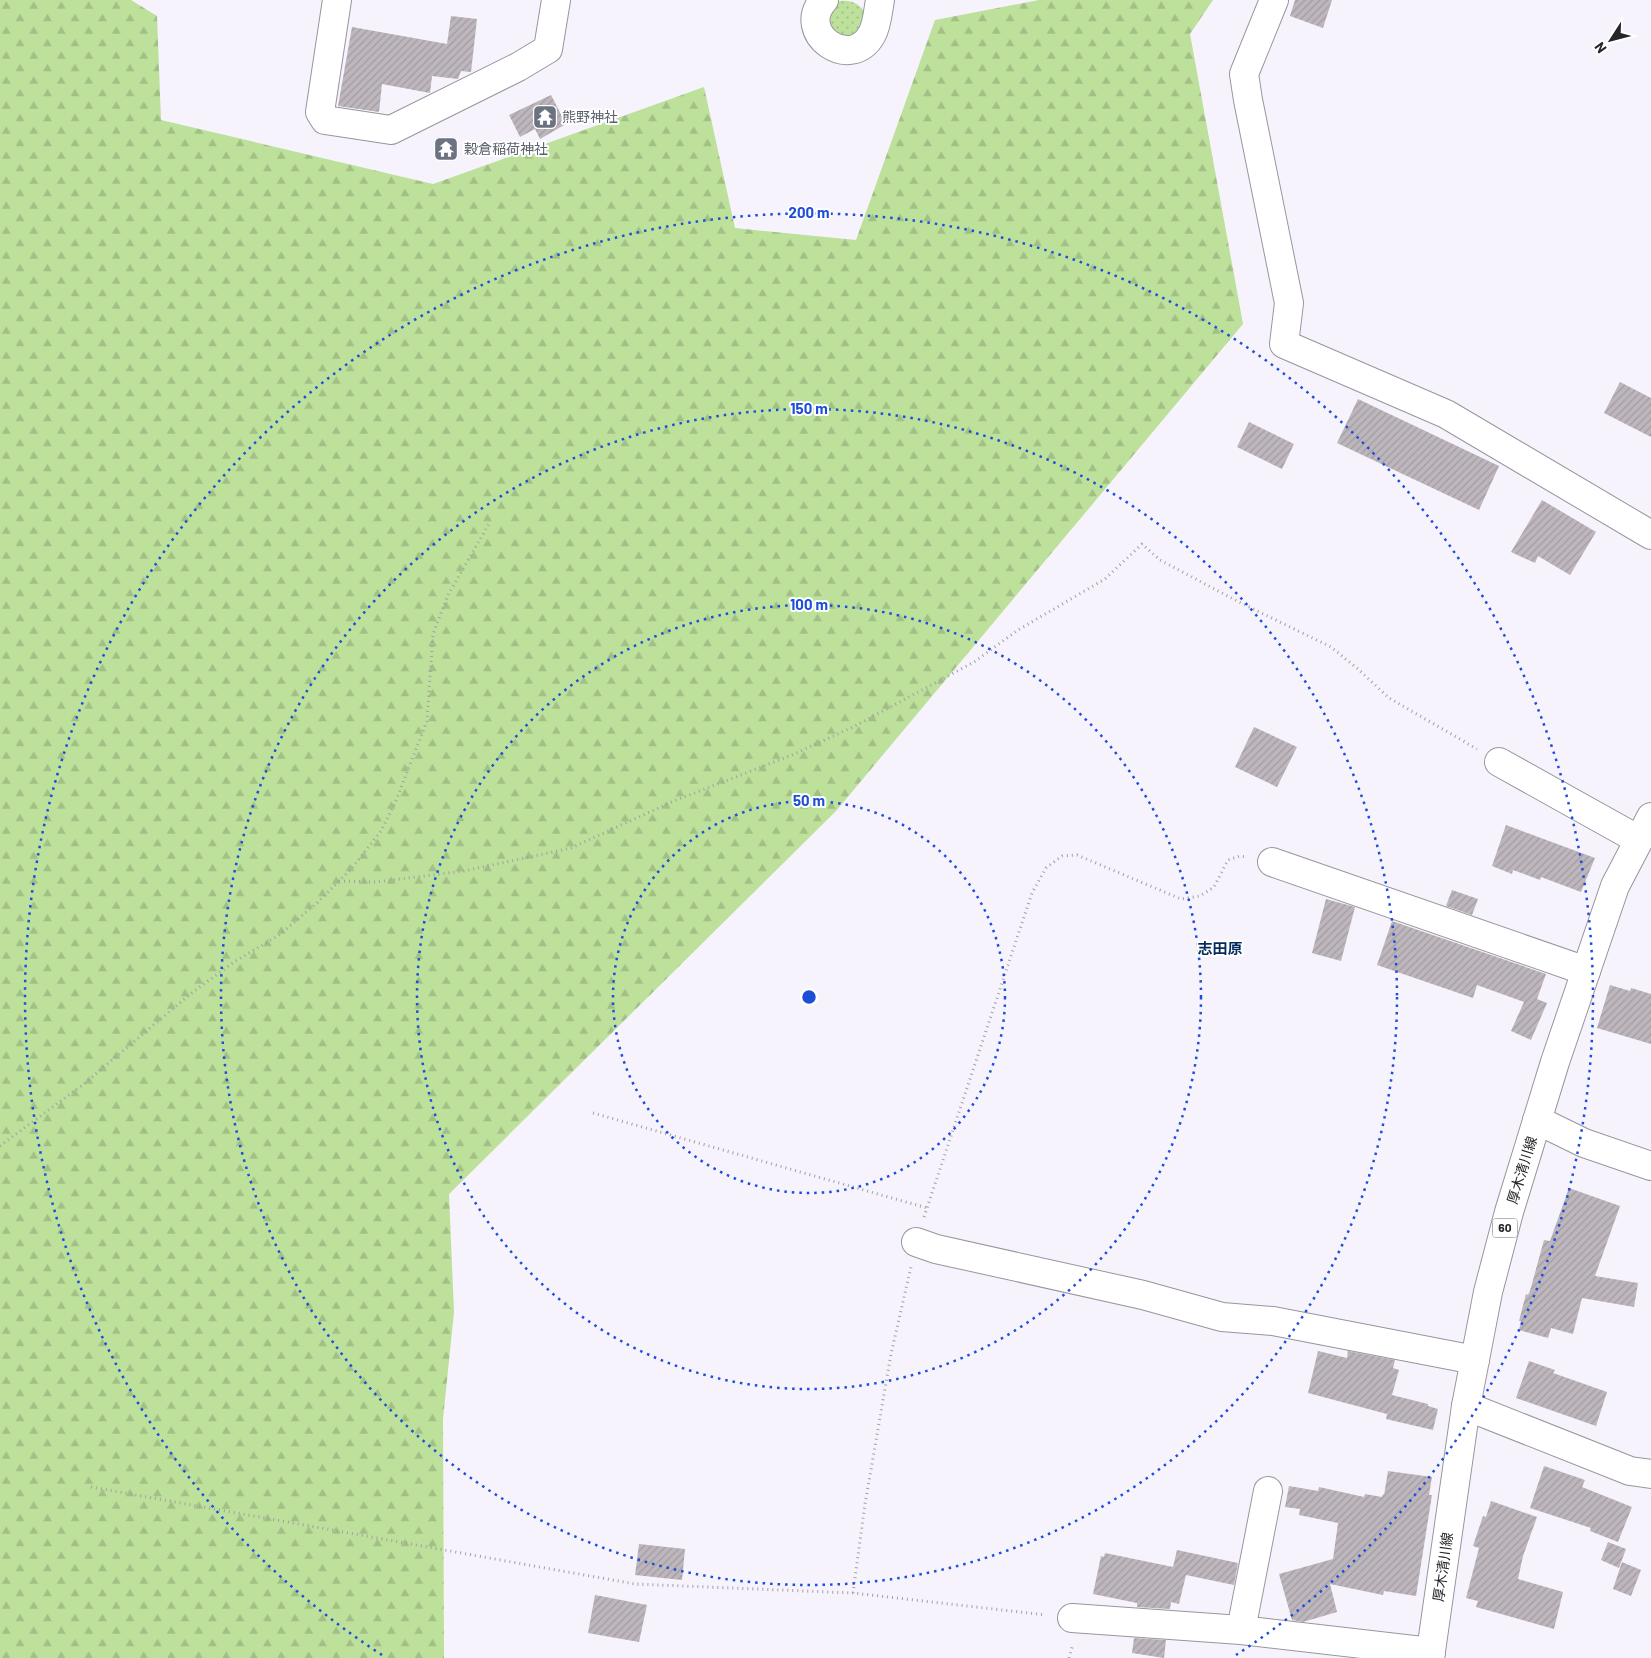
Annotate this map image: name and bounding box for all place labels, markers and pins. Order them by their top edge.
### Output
temple icon: 熊野神社 [532,104,558,130]
place label: 熊野神社 [562,108,618,125]
temple icon: 穀倉稲荷神社 [433,136,459,162]
place label: 穀倉稲荷神社 [464,140,548,157]
centre of rings [800,988,818,1006]

